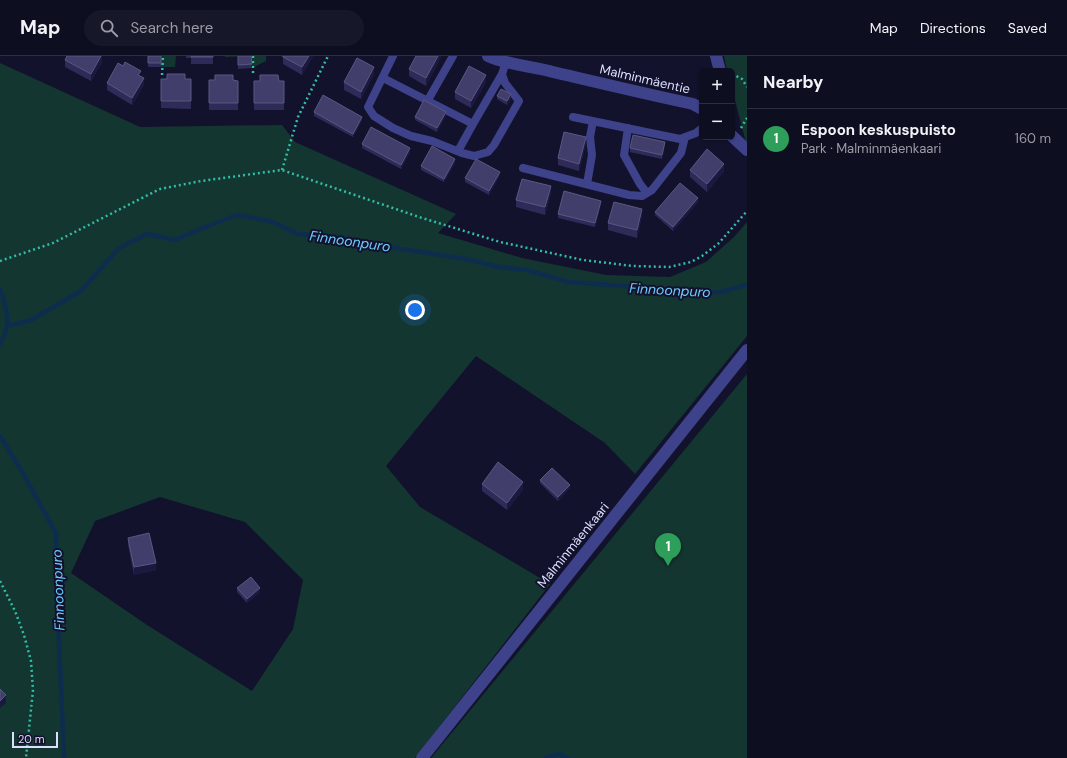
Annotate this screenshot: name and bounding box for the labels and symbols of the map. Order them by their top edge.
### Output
street label: Malminmäentie [598,60,692,98]
water label: Finnoonpuro [308,226,392,256]
water label: Finnoonpuro [629,279,711,301]
your location [405,300,425,320]
street label: Malminmäenkaari [533,499,613,591]
pin: 1 [655,533,681,566]
water label: Finnoonpuro [48,549,68,631]
scale bar [12,730,58,749]

